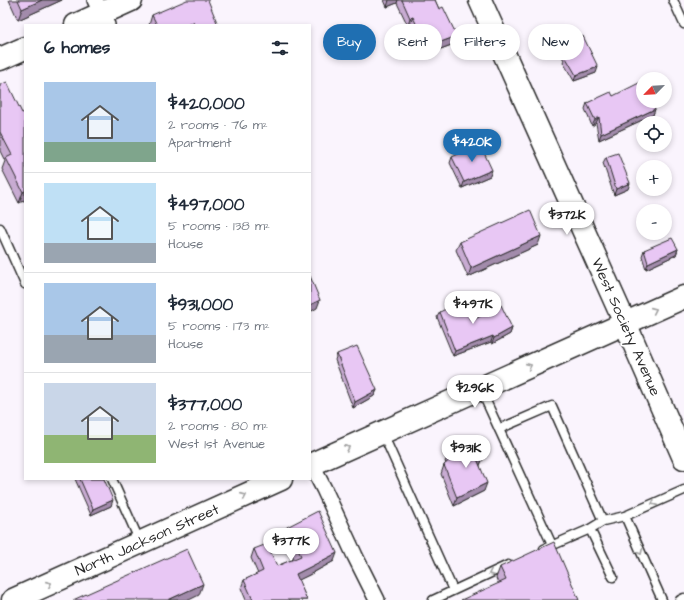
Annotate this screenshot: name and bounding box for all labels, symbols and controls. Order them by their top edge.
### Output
chip: Buy [323,24,376,60]
chip: Rent [384,24,442,60]
chip: Filters [450,24,520,60]
chip: New [528,24,584,60]
text: 6 homes [44,36,110,60]
icon: filters [269,37,291,59]
north arrow [636,72,672,108]
map controls [636,72,672,240]
text: $420,000 [168,92,245,116]
icon: home [76,98,124,146]
text: 2 rooms · 76 m² [168,116,268,134]
button: locate [636,116,672,152]
pin: $420K [444,129,500,163]
text: $420K [452,133,492,151]
text: Apartment [168,134,232,152]
button: + [636,160,672,196]
text: $497,000 [168,193,244,217]
icon: home [76,199,124,247]
pin: $372K [539,202,595,236]
button: − [636,204,672,240]
text: $372K [548,206,586,224]
text: 5 rooms · 138 m² [168,217,270,235]
text: House [168,235,203,253]
street label: West Society Avenue [585,255,666,400]
pin: $497K [445,291,501,325]
text: $931,000 [168,293,233,317]
text: $497K [453,295,493,313]
icon: home [76,299,124,347]
one-way arrow [650,307,658,315]
text: 5 rooms · 173 m² [168,317,270,335]
text: House [168,335,203,353]
one-way arrow [525,363,533,371]
pin: $296K [447,375,503,409]
text: $296K [456,379,494,397]
text: $377,000 [168,393,242,417]
icon: home [76,399,124,447]
text: 2 rooms · 80 m² [168,417,268,435]
text: West 1st Avenue [168,435,265,453]
pin: $931K [438,435,494,469]
text: $931K [451,439,481,457]
one-way arrow [343,445,350,453]
one-way arrow [240,493,247,501]
one-way arrow [651,498,659,506]
street label: North Jackson Street [72,499,222,581]
pin: $377K [263,528,319,562]
text: $377K [272,532,310,550]
one-way arrow [636,548,644,555]
one-way arrow [488,568,496,576]
one-way arrow [44,581,52,589]

